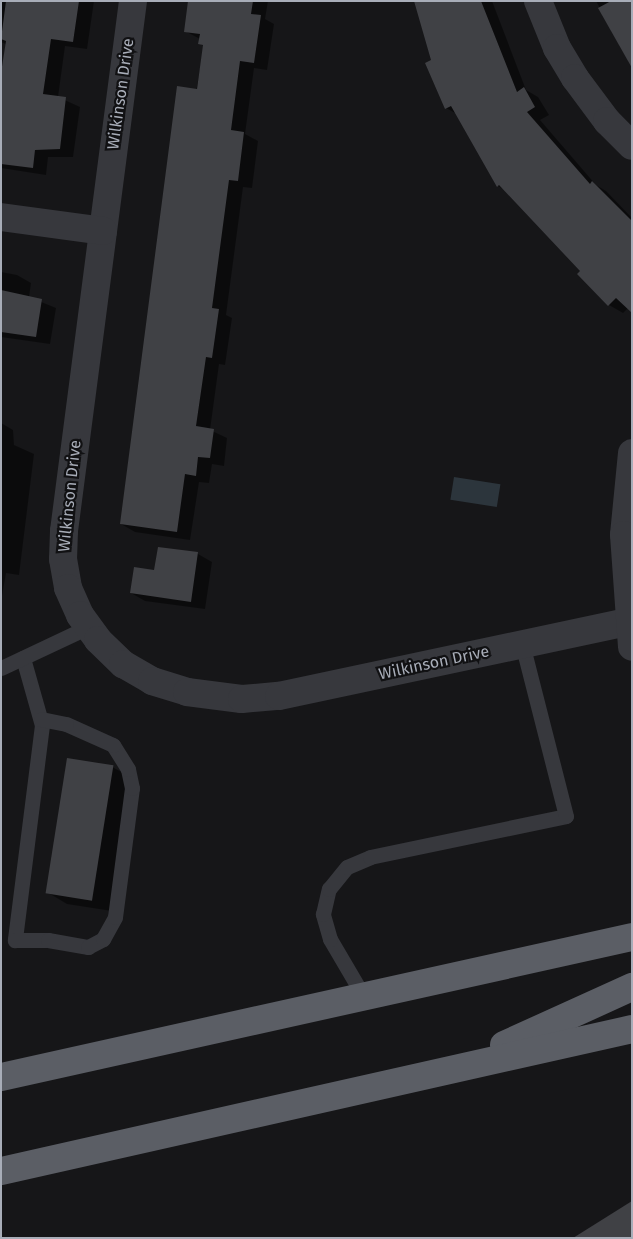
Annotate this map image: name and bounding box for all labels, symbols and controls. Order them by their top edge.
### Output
street label: Wilkinson Drive [104,37,138,151]
street label: Wilkinson Drive [55,439,85,553]
street label: Wilkinson Drive [377,642,491,684]

